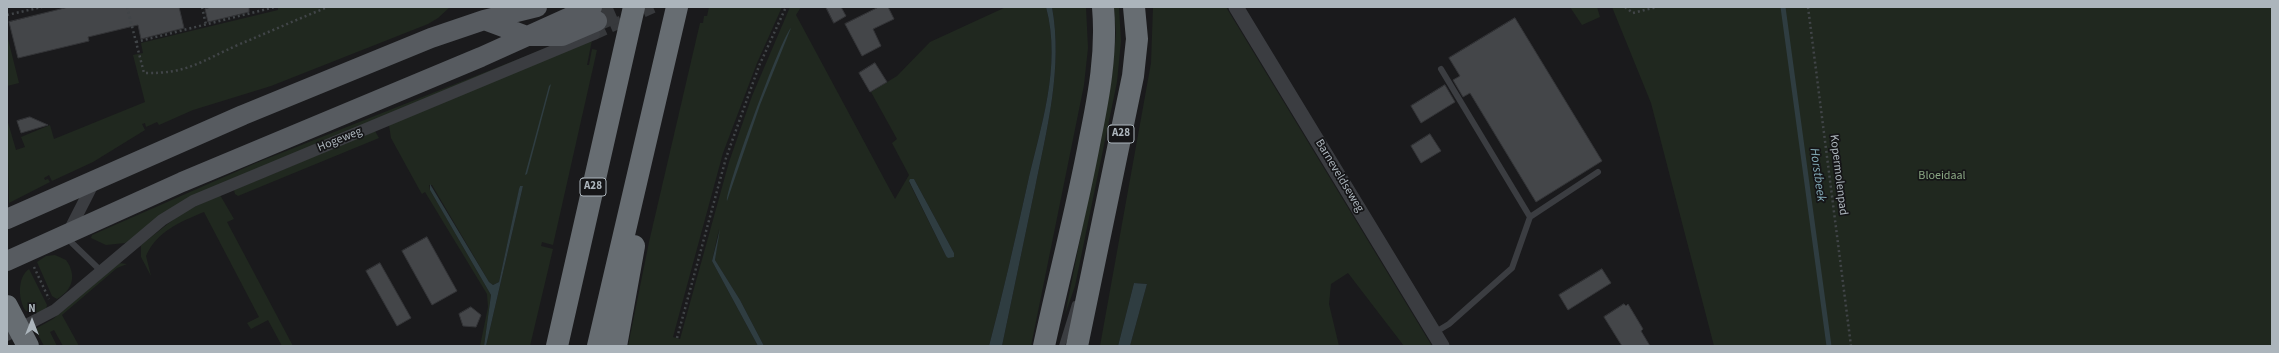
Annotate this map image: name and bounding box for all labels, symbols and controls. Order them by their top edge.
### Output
street label: Hogeweg [316,125,364,155]
road number: A28 [1108,125,1134,143]
street label: Kopermolenpad [1826,134,1850,216]
street label: Barneveldseweg [1312,137,1366,215]
water label: Horstbeek [1806,147,1828,203]
park label: Bloeidaal [1918,169,1966,183]
road number: A28 [580,178,606,196]
north arrow [12,301,52,341]
text: N [28,301,36,316]

